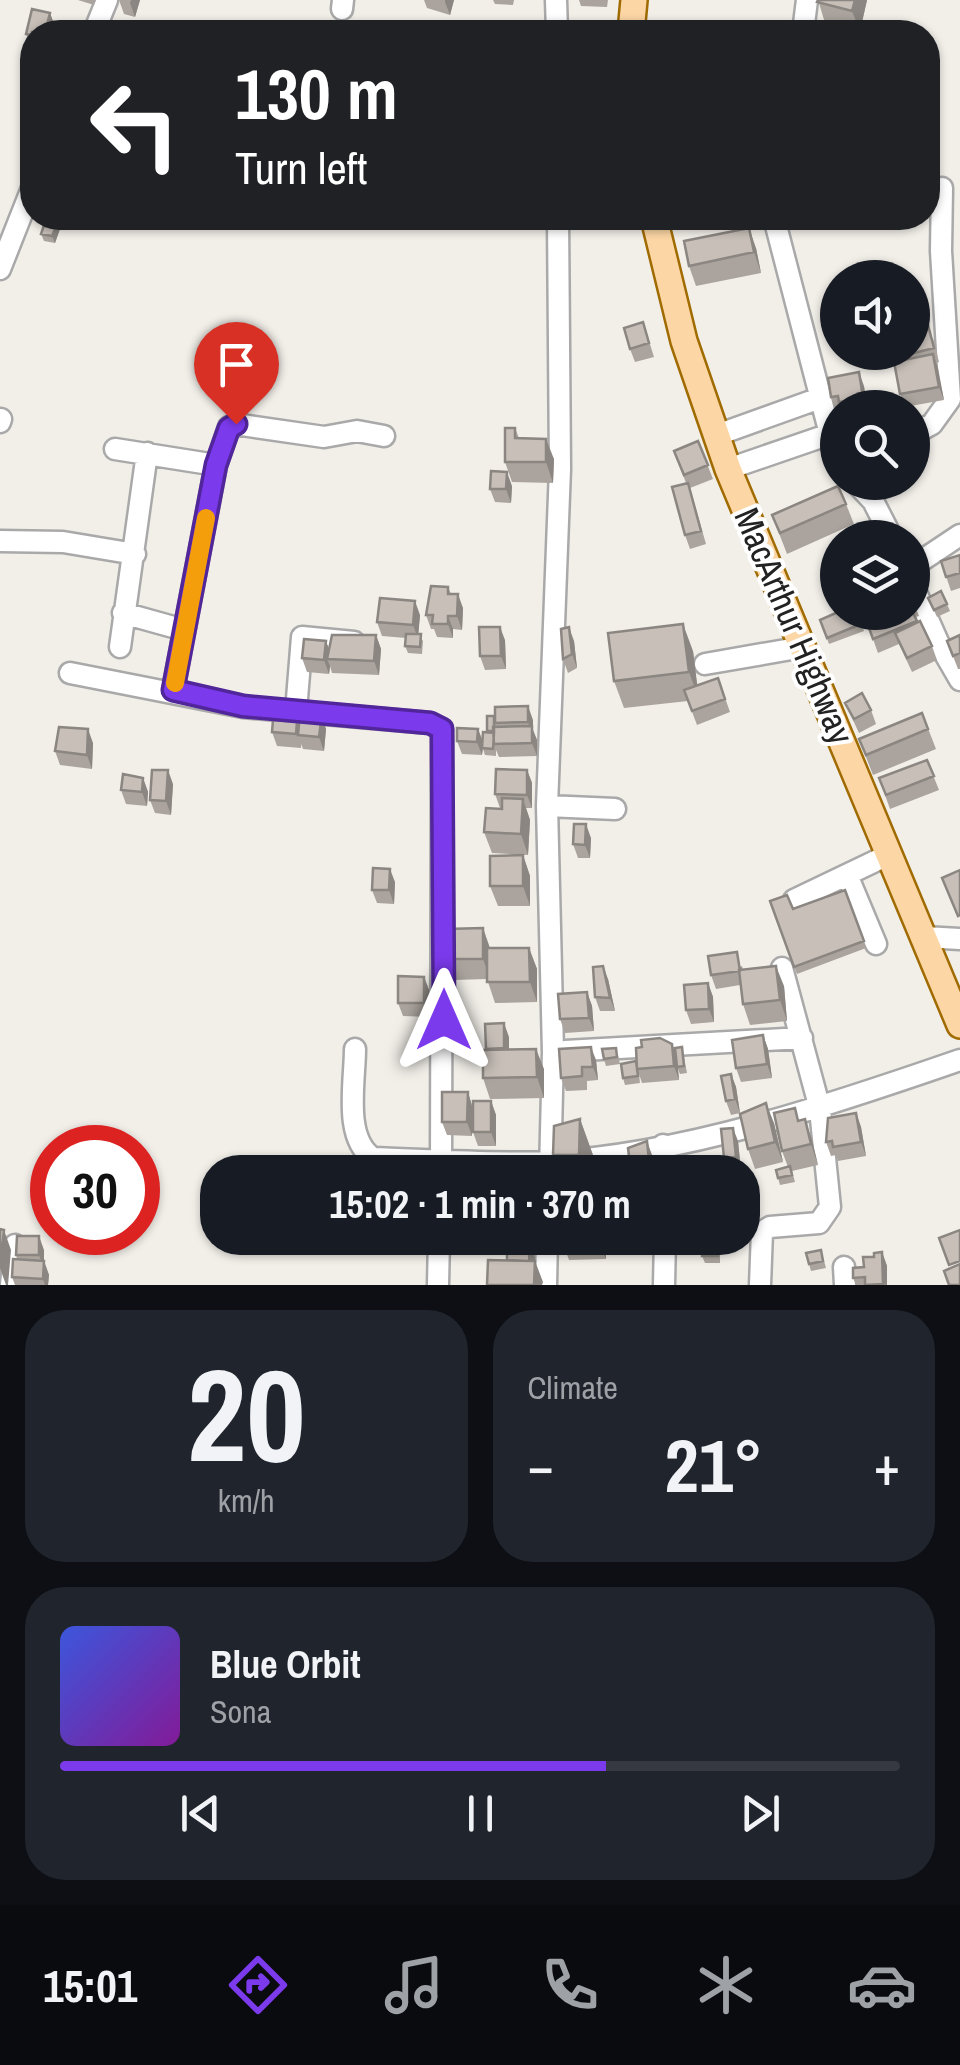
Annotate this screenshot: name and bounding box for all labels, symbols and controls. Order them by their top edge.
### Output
text: 130 m [235,47,398,141]
icon: left [70,60,200,190]
text: Turn left [235,137,367,198]
map controls [820,260,930,630]
button: sound [820,260,930,370]
pin [194,322,279,425]
icon: arrive [209,337,264,392]
button: search [820,390,930,500]
street label: MacArthur Highway [724,501,866,752]
button: layers [820,520,930,630]
position arrow [392,968,496,1072]
speed limit sign: 30 [30,1125,160,1255]
text: 15:02 · 1 min · 370 m [329,1179,631,1230]
text: 20 [187,1326,306,1502]
text: Climate [528,1366,618,1409]
text: 21° [665,1414,763,1515]
text: − [528,1428,554,1502]
text: + [874,1428,900,1502]
text: km/h [218,1479,275,1522]
text: Blue Orbit [210,1639,361,1690]
text: Sona [210,1690,271,1733]
icon: previous [173,1786,228,1841]
icon: pause [453,1786,508,1841]
icon: next [733,1786,788,1841]
icon: directions [223,1950,293,2020]
icon: music [379,1950,449,2020]
icon: phone [535,1950,605,2020]
icon: climate [691,1950,761,2020]
icon: car [847,1950,917,2020]
text: 15:01 [43,1955,137,2016]

